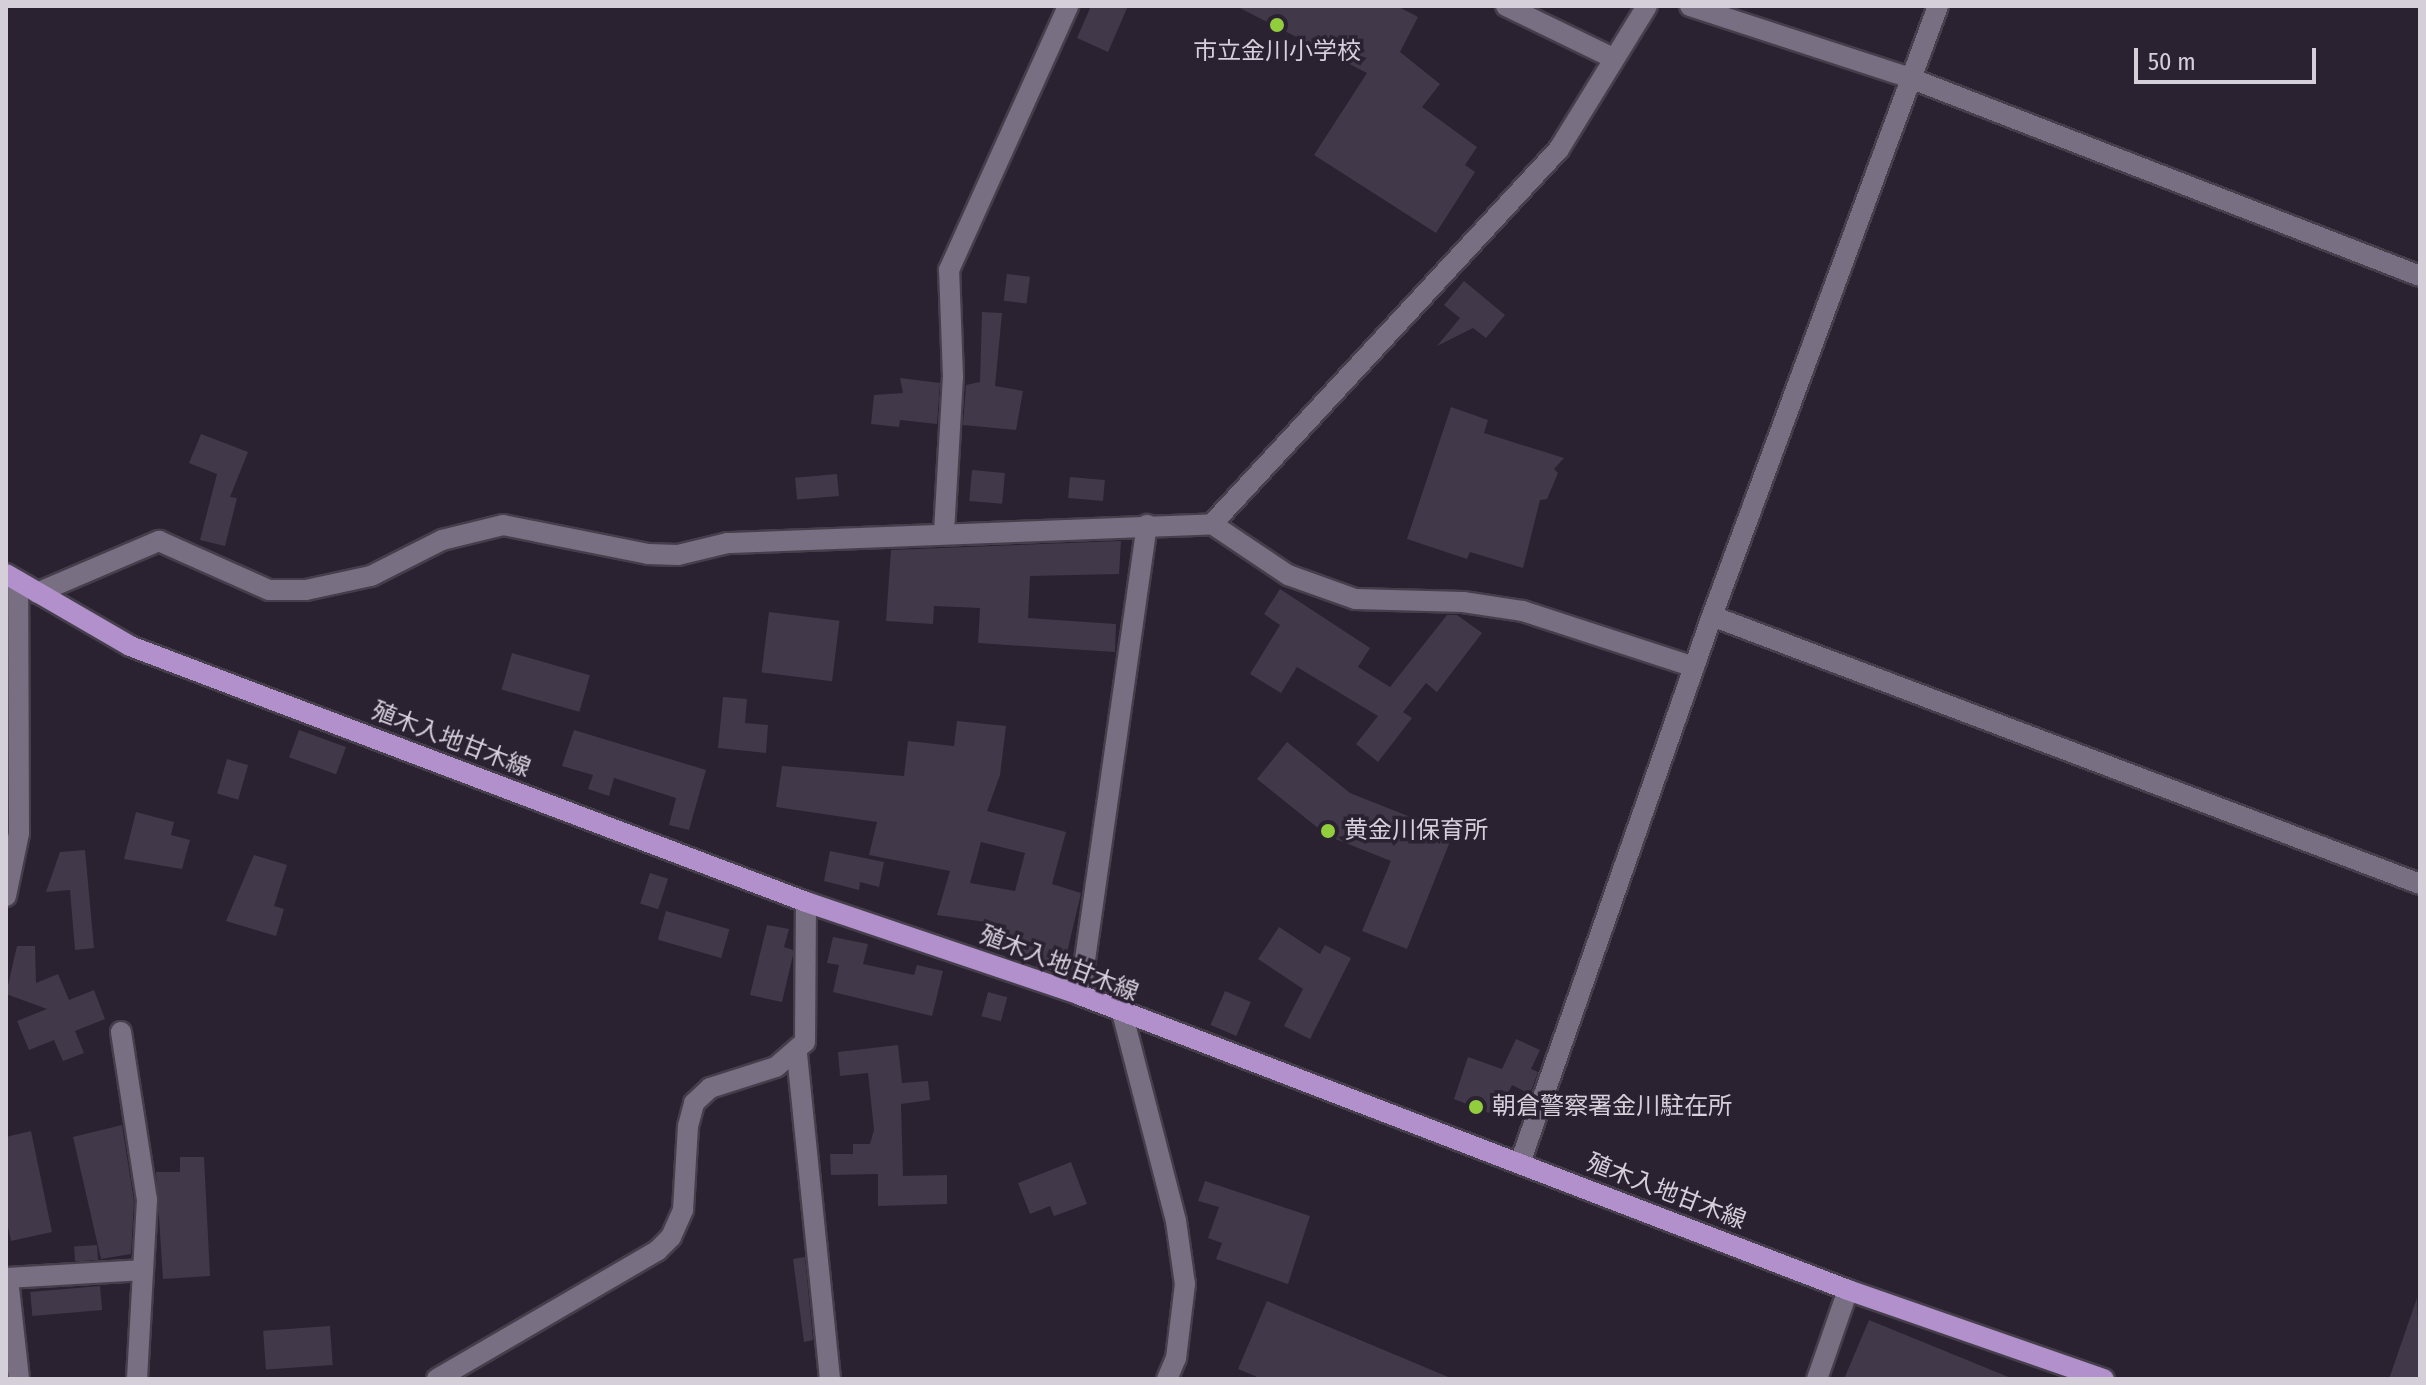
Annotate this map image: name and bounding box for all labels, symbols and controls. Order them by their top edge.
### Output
marker: 市立金川小学校 [1268,16,1286,34]
scale bar [2138,32,2320,82]
place label: 市立金川小学校 [1193,38,1361,66]
text: 50 m [2148,48,2196,76]
street label: 殖木入地甘木線 [367,696,535,784]
place label: 黄金川保育所 [1344,817,1488,845]
marker: 黄金川保育所 [1319,822,1337,840]
street label: 殖木入地甘木線 [975,920,1143,1008]
place label: 朝倉警察署金川駐在所 [1492,1093,1732,1121]
marker: 朝倉警察署金川駐在所 [1467,1098,1485,1116]
street label: 殖木入地甘木線 [1582,1148,1750,1236]

